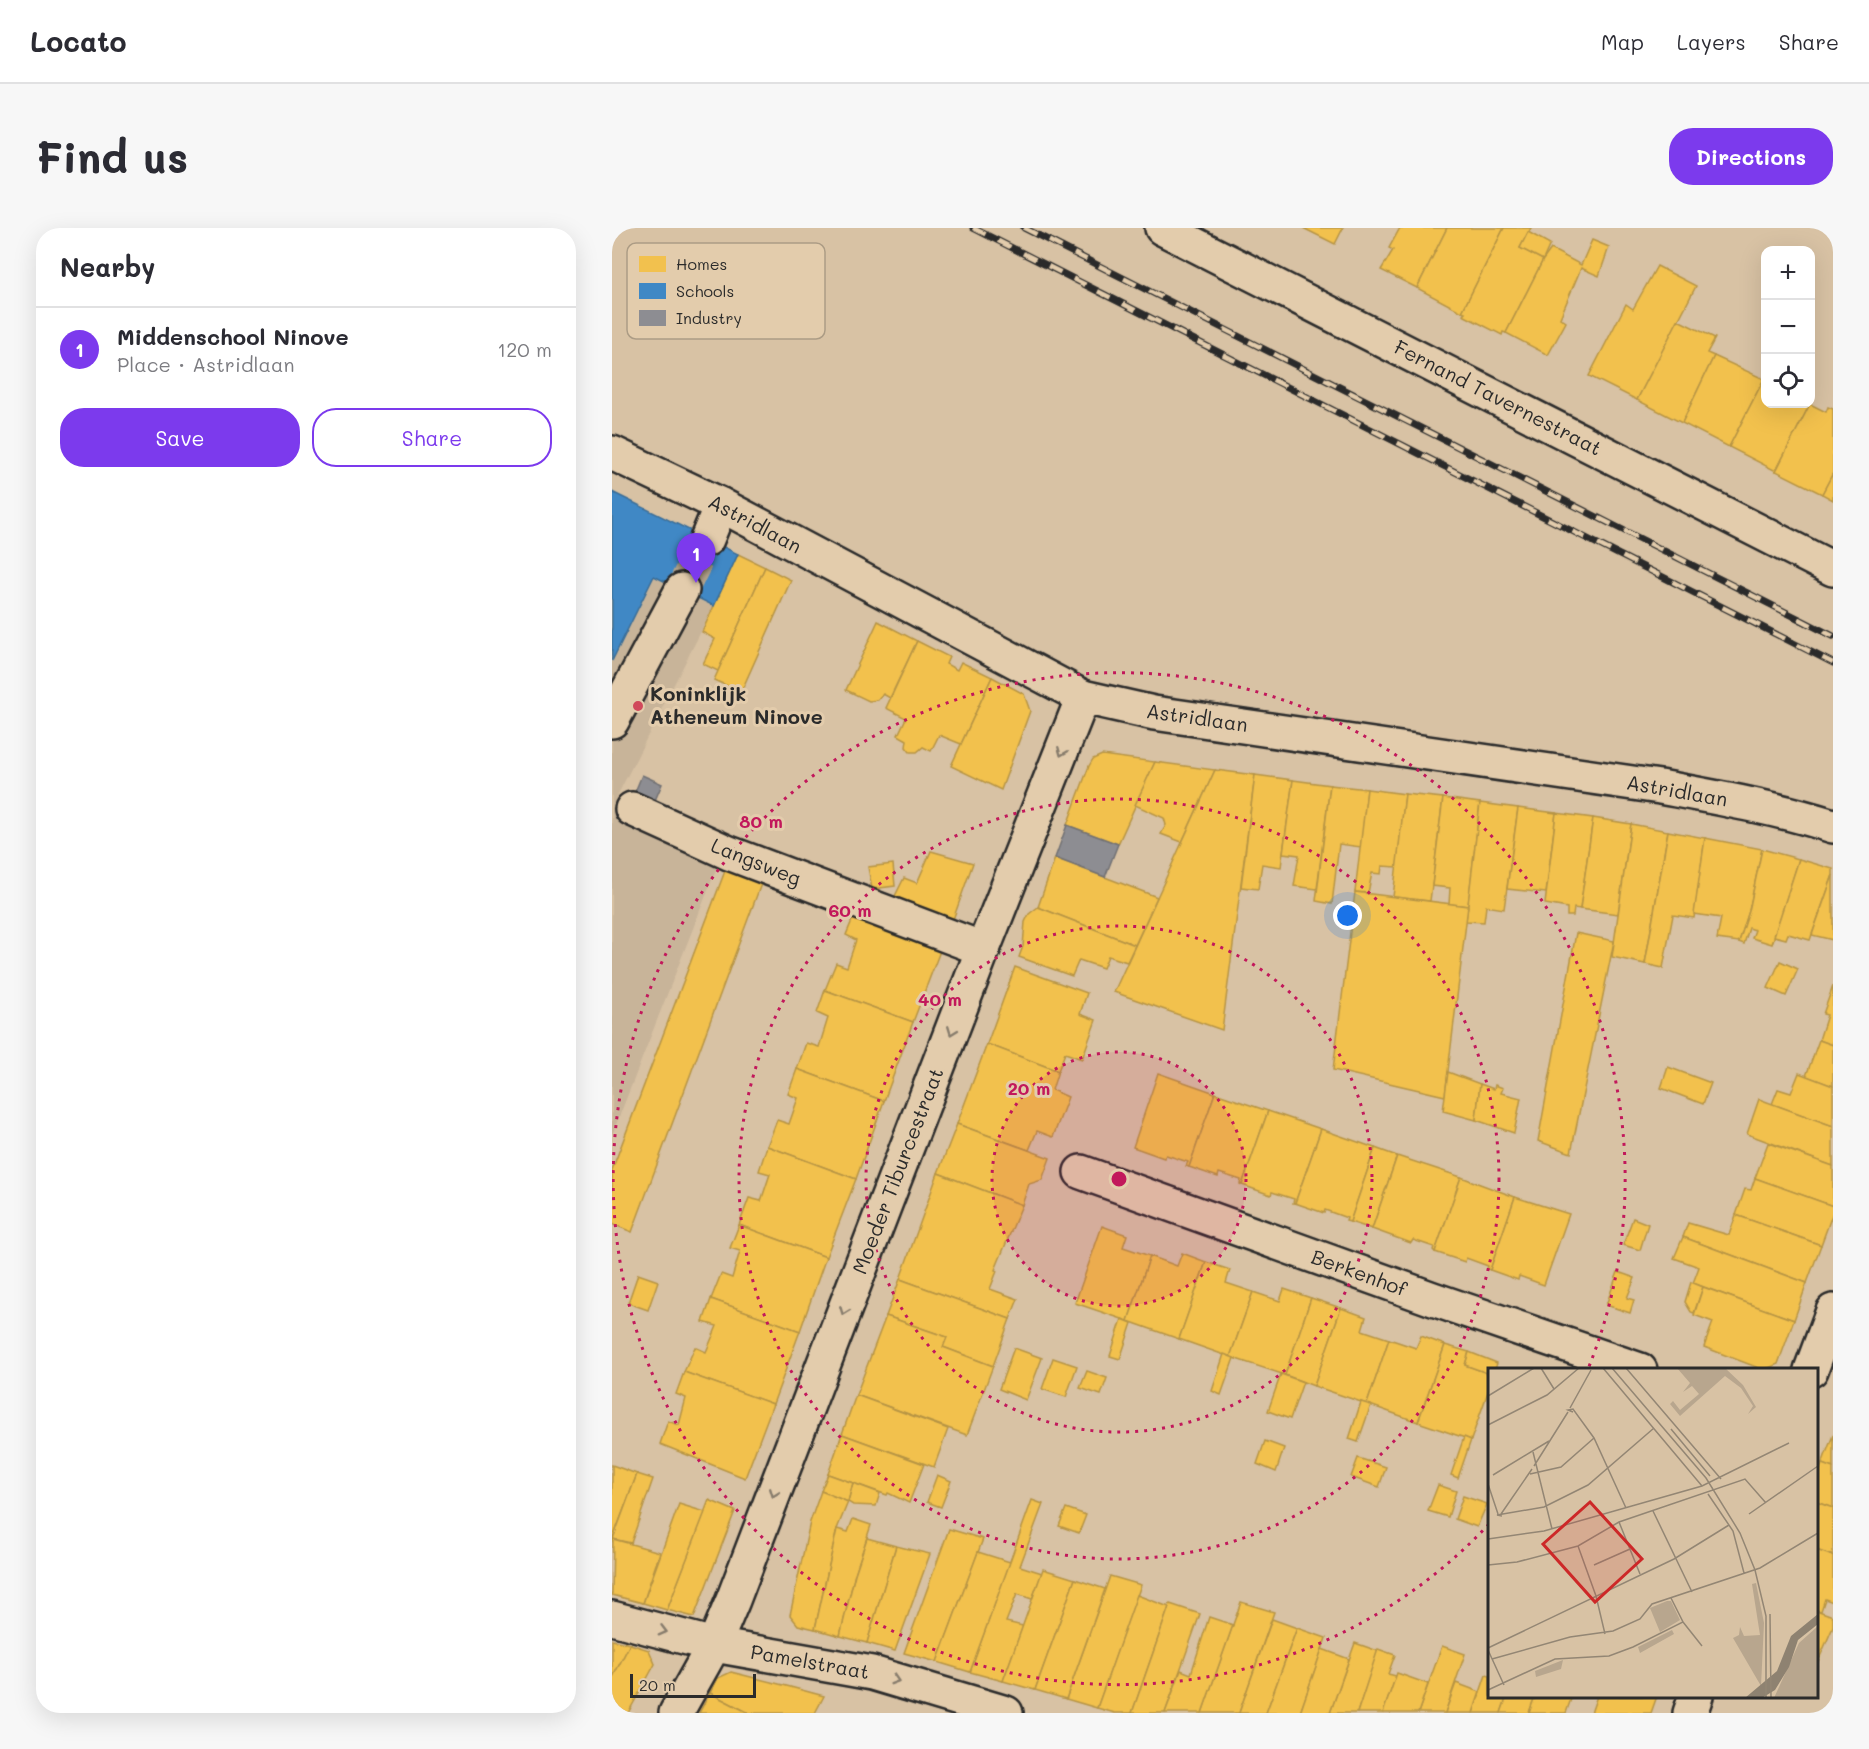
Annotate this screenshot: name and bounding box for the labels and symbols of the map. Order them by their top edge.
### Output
legend [627,243,825,339]
text: Homes [676,253,727,274]
text: Schools [676,280,734,301]
text: Industry [676,307,742,328]
street label: Fernand Tavernestraat [1390,333,1607,461]
street label: Astridlaan [704,488,807,559]
pin: 1 [676,534,716,583]
place label: Koninklijk Atheneum Ninove [650,680,823,729]
street label: Astridlaan [1145,697,1250,737]
marker: Koninklijk Atheneum Ninove [631,699,645,713]
one-way arrow [1057,745,1069,756]
street label: Astridlaan [1625,768,1730,812]
text: 80 m [739,809,783,833]
street label: Langsweg [708,831,805,891]
text: 60 m [828,898,872,922]
your location [1333,901,1362,930]
text: 40 m [918,987,962,1011]
one-way arrow [946,1025,959,1035]
street label: Moeder Tiburcestraat [846,1064,948,1278]
text: 20 m [1008,1076,1050,1100]
centre of rings [1109,1169,1129,1189]
street label: Berkenhof [1308,1243,1412,1302]
one-way arrow [839,1304,851,1315]
inset map [1488,1368,1818,1698]
one-way arrow [769,1486,781,1497]
one-way arrow [658,1624,668,1637]
street label: Pamelstraat [749,1638,872,1684]
scale bar [630,1671,756,1698]
one-way arrow [890,1673,900,1685]

